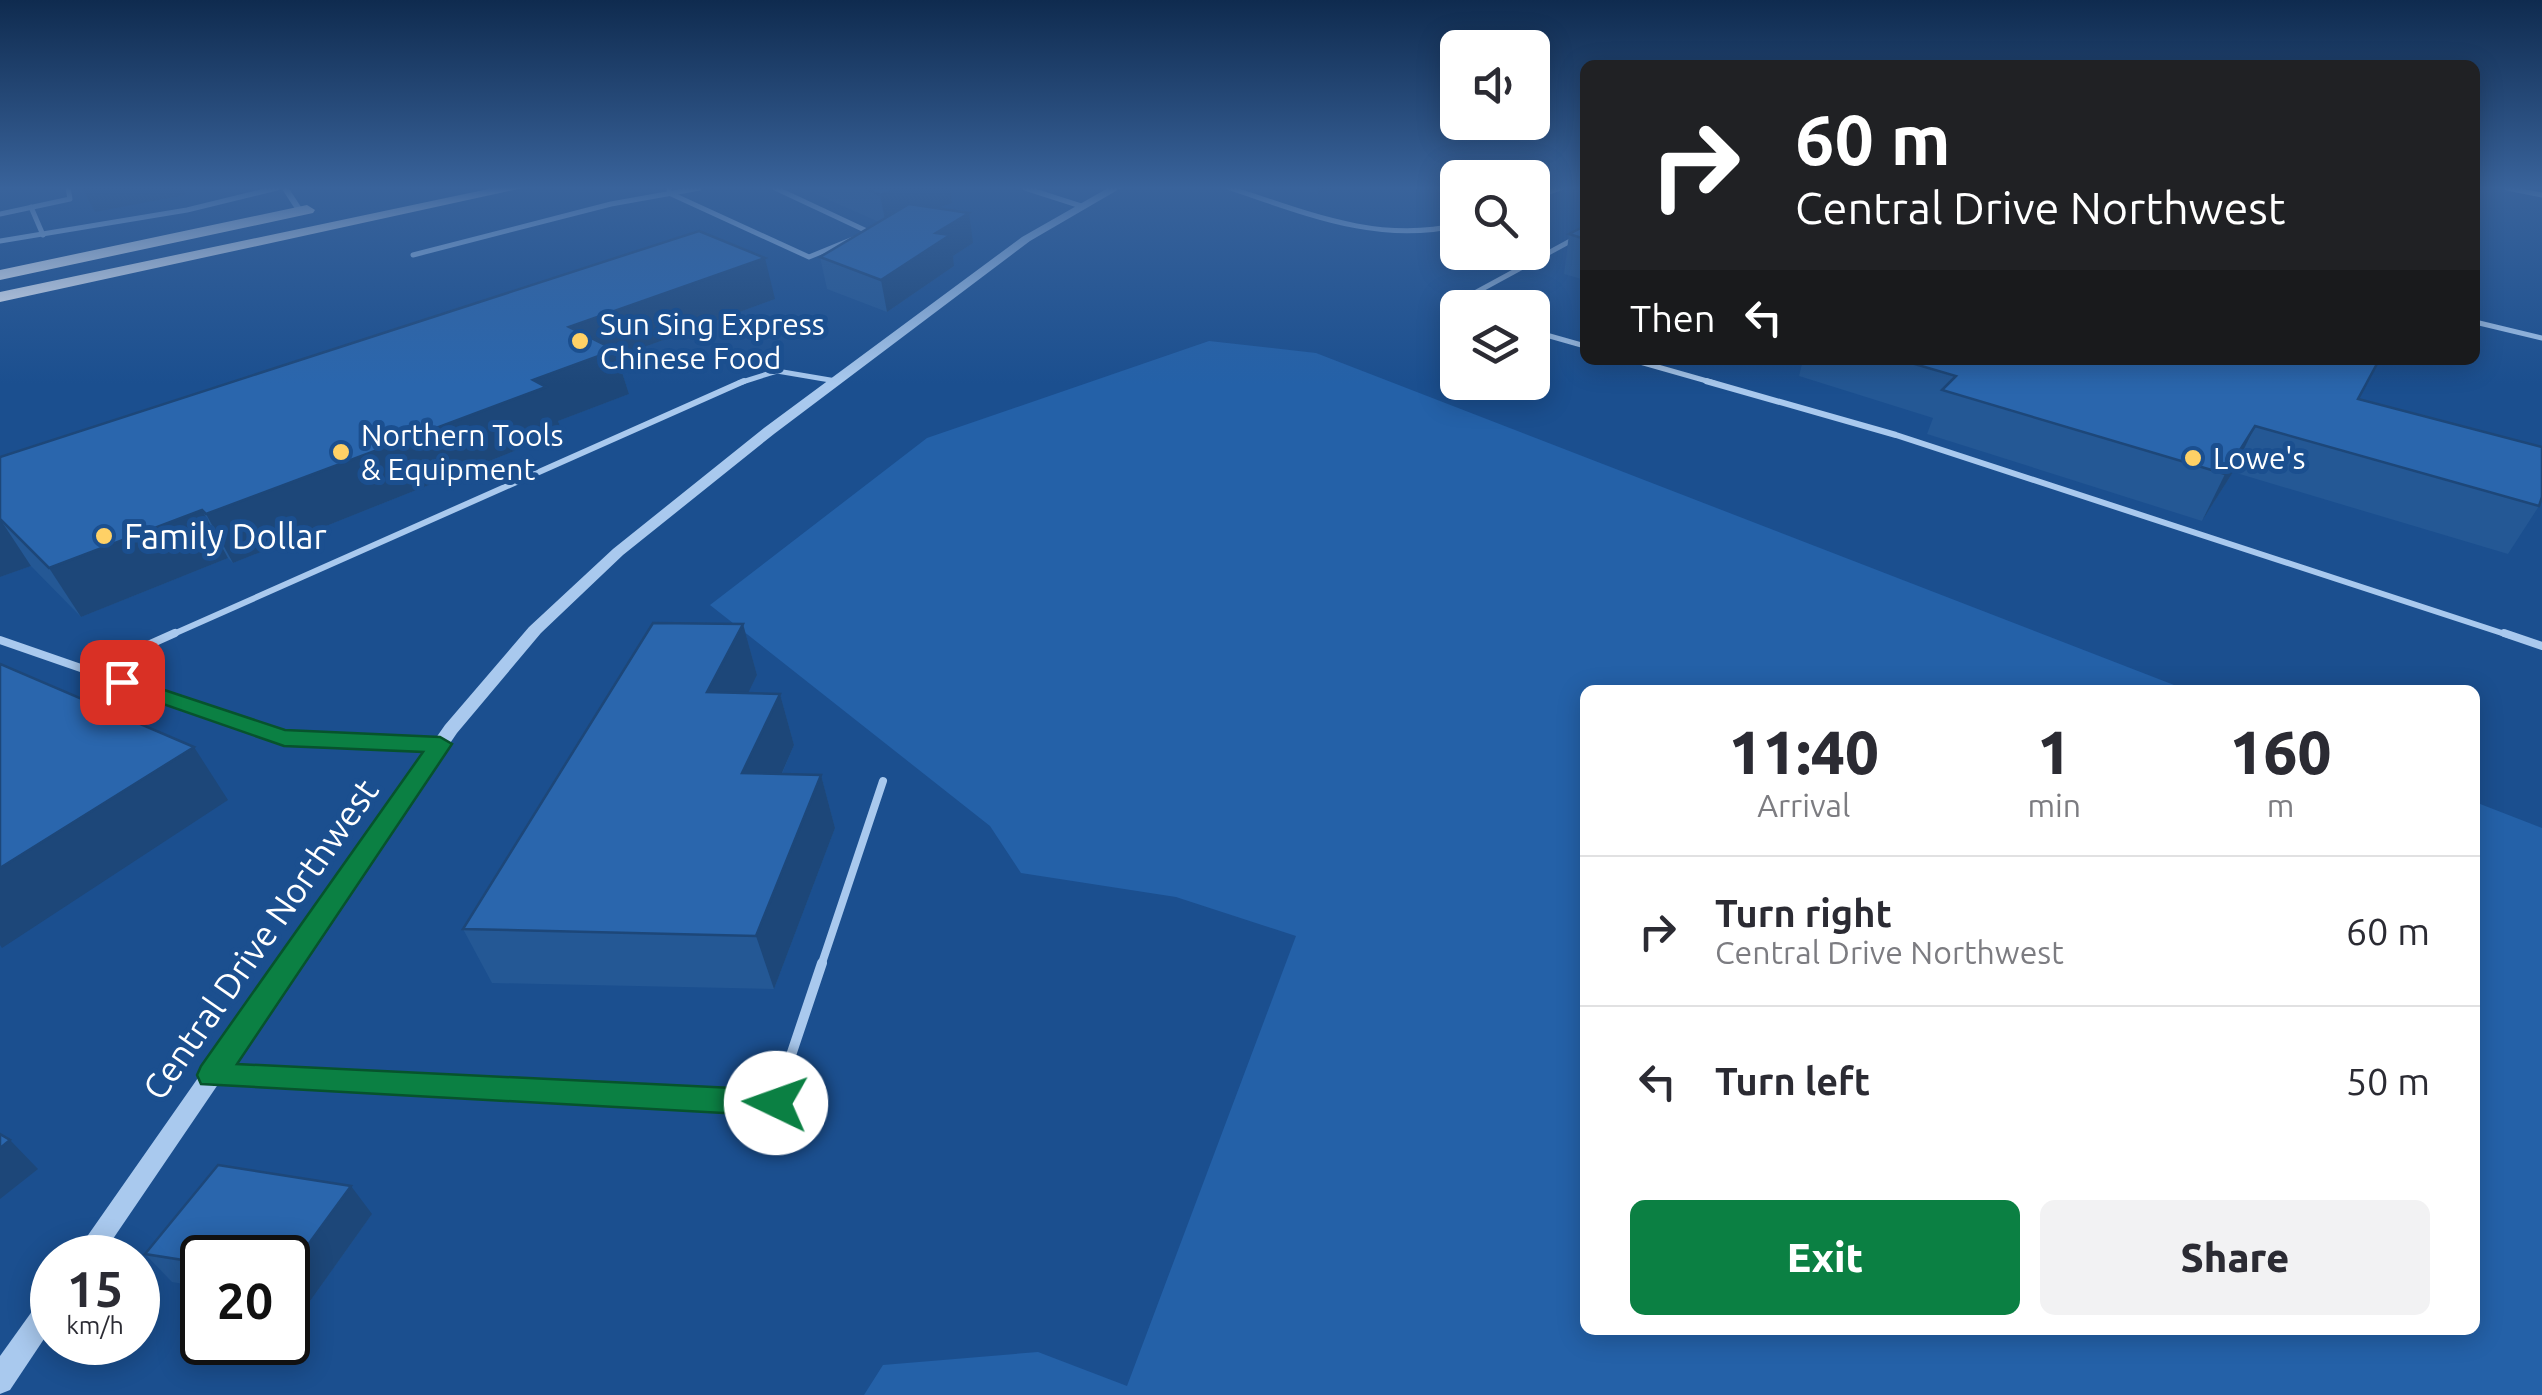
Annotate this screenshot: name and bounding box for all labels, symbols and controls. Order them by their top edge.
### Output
map controls [1440,30,1550,400]
button: sound [1440,30,1550,140]
icon: right [1630,100,1760,230]
text: 60 m [1795,100,1951,178]
button: search [1440,160,1550,270]
text: Central Drive Northwest [1795,182,2285,233]
button: layers [1440,290,1550,400]
icon: left [1736,290,1791,345]
text: Then [1630,297,1716,339]
place label: Sun Sing Express Chinese Food [600,307,825,375]
marker: Sun Sing Express Chinese Food [569,330,591,352]
place label: Northern Tools & Equipment [361,418,563,486]
marker: Northern Tools & Equipment [330,441,352,463]
place label: Lowe's [2213,441,2305,475]
marker: Lowe's [2182,447,2204,469]
place label: Family Dollar [124,516,327,556]
marker: Family Dollar [93,525,115,547]
pin [80,640,165,725]
icon: arrive [95,655,150,710]
text: 11:40 [1729,718,1879,785]
text: 1 [2037,718,2071,785]
text: 160 [2230,718,2331,785]
street label: Central Drive Northwest [134,771,386,1107]
text: Arrival [1757,787,1850,823]
text: min [2027,787,2081,823]
text: m [2267,787,2294,823]
text: Turn right [1715,892,1892,934]
icon: right [1630,904,1685,959]
text: 60 m [2346,910,2430,952]
text: Central Drive Northwest [1715,934,2064,970]
position arrow [724,1051,828,1155]
icon: left [1630,1054,1685,1109]
text: Turn left [1715,1060,1870,1102]
text: 50 m [2346,1060,2430,1102]
button: Exit [1630,1200,2020,1315]
button: Share [2040,1200,2430,1315]
speed limit sign: 20 [180,1235,310,1365]
text: 15 [67,1260,123,1316]
text: km/h [66,1311,124,1339]

